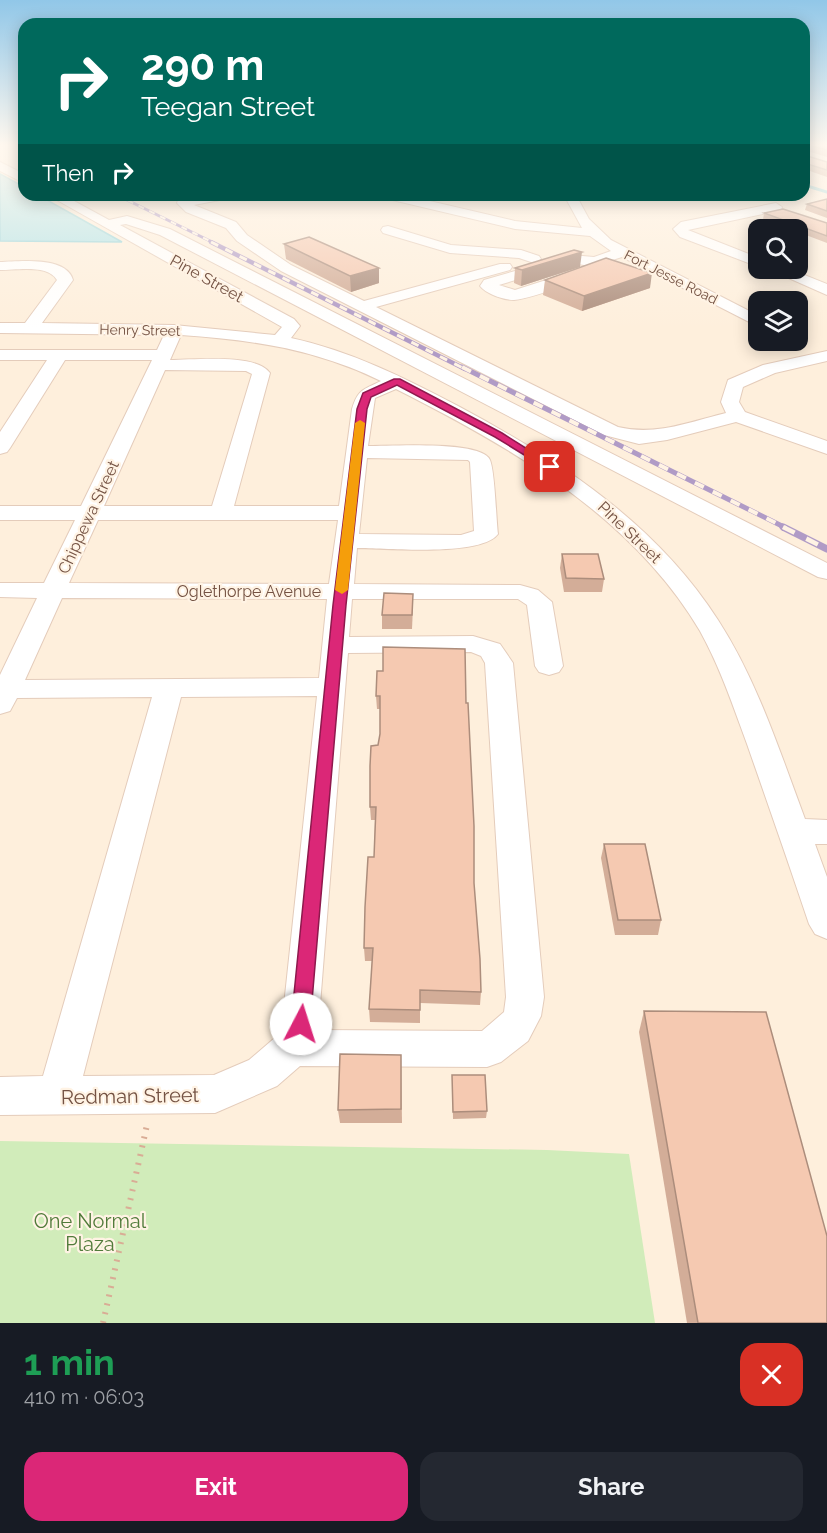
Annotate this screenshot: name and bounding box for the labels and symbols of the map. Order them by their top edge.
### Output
street label: Fort Jesse Road [622,247,720,307]
street label: Pine Street [167,251,247,307]
street label: Henry Street [99,321,181,339]
pin [524,441,575,492]
street label: Chippewa Street [54,457,123,577]
street label: Pine Street [594,498,666,568]
street label: Oglethorpe Avenue [177,582,321,601]
position arrow [269,992,333,1056]
street label: Redman Street [61,1083,200,1109]
park label: One Normal Plaza [34,1209,147,1256]

